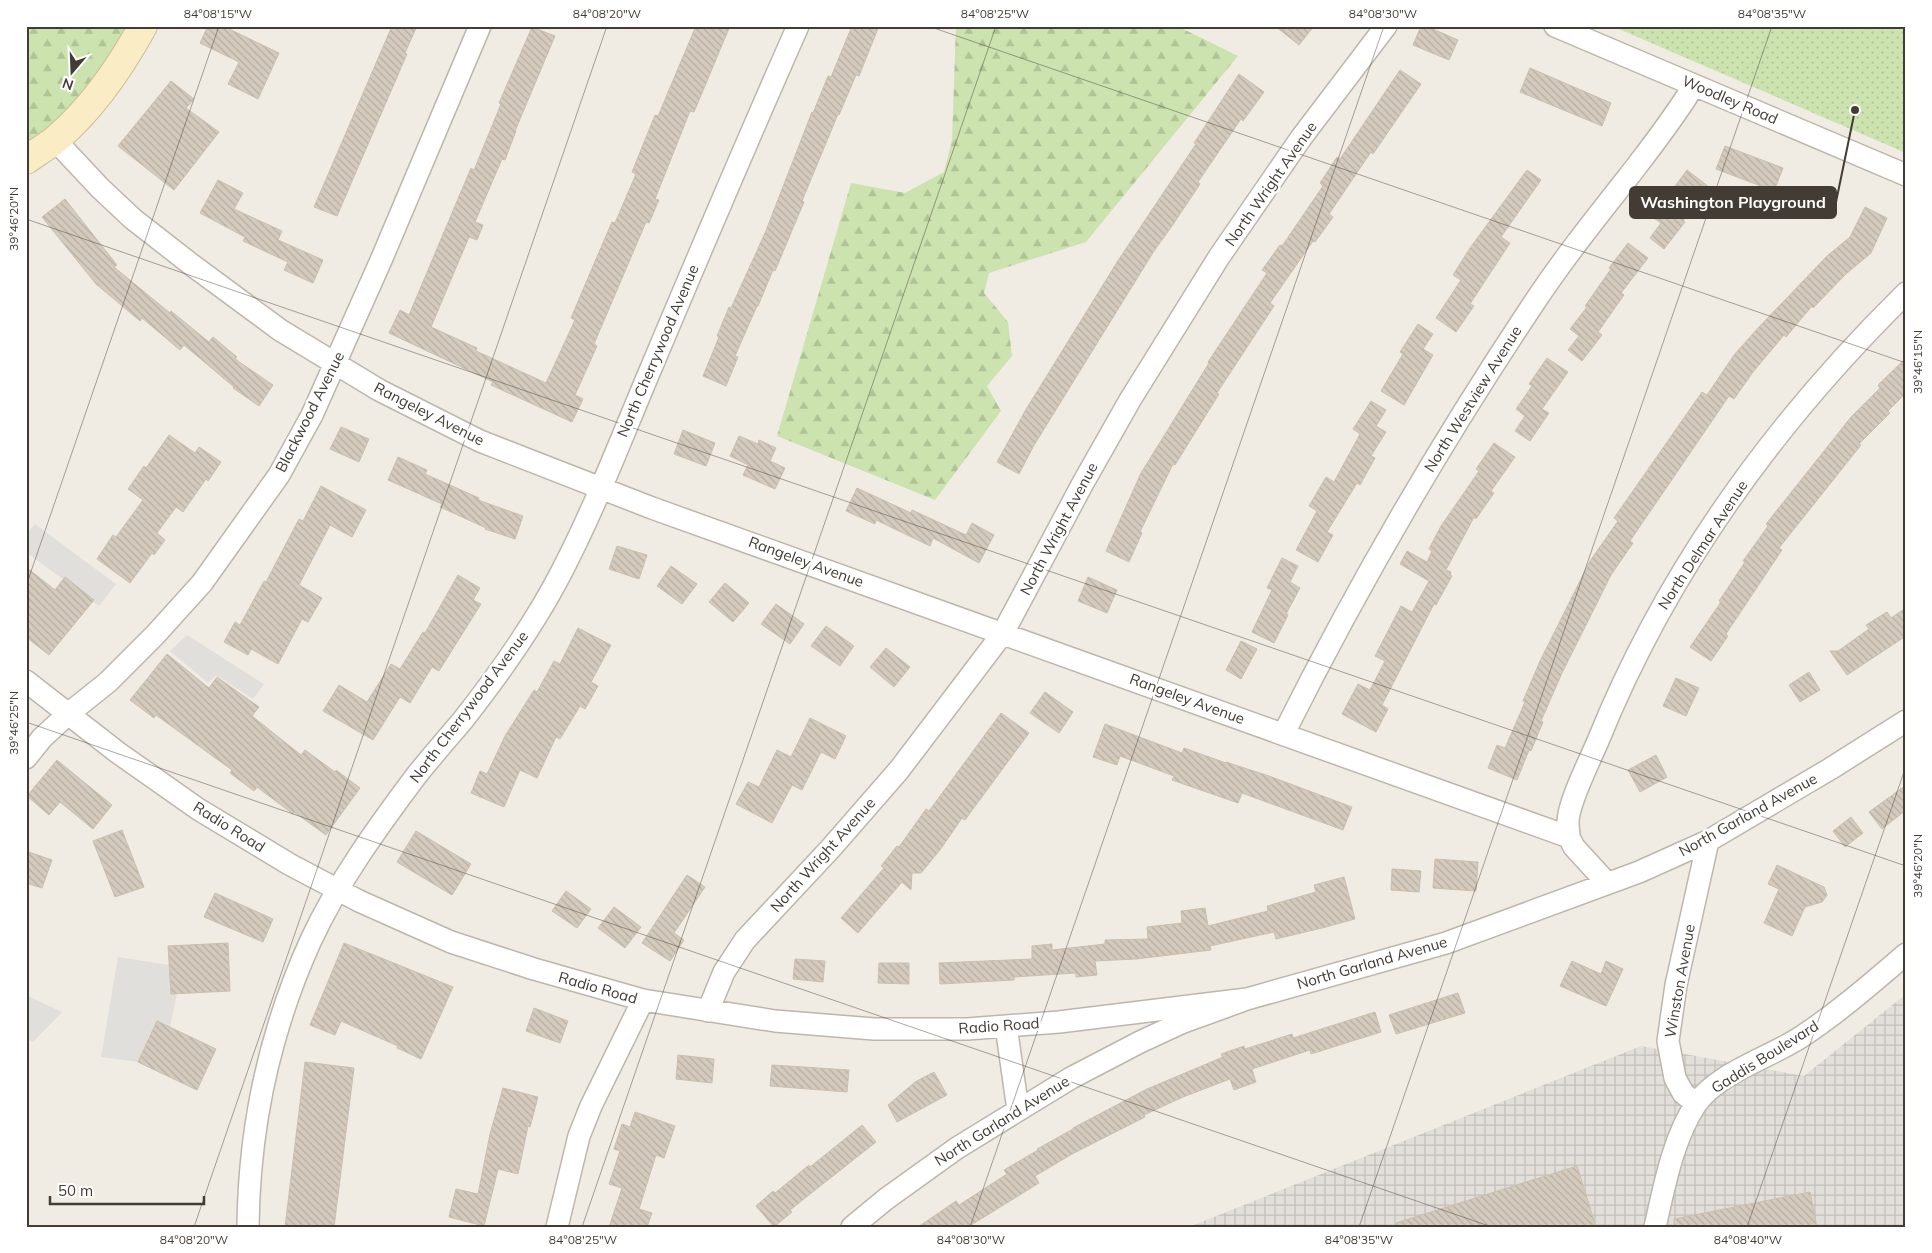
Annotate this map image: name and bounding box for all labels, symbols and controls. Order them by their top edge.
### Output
text: 84°08'15"W [184,6,252,21]
text: 84°08'20"W [573,6,641,21]
text: 84°08'25"W [961,6,1029,21]
text: 84°08'30"W [1349,6,1417,21]
text: 84°08'35"W [1738,6,1806,21]
north arrow [48,48,98,98]
street label: Woodley Road [1679,71,1781,128]
text: N [60,74,76,95]
street label: North Wright Avenue [1220,118,1321,250]
text: 39°46'20"N [6,187,21,251]
callout: Washington Playground [1630,187,1836,218]
text: Washington Playground [1640,192,1826,212]
street label: North Cherrywood Avenue [613,262,703,440]
street label: North Westview Avenue [1420,322,1525,475]
text: 39°46'15"N [1910,330,1925,394]
street label: Blackwood Avenue [271,348,348,475]
street label: Rangeley Avenue [371,378,488,450]
street label: North Wright Avenue [1016,459,1102,598]
street label: North Delmar Avenue [1654,477,1751,613]
street label: Rangeley Avenue [746,532,866,591]
street label: North Cherrywood Avenue [405,627,532,786]
street label: Rangeley Avenue [1127,669,1247,728]
text: 39°46'25"N [6,691,21,755]
street label: North Garland Avenue [1675,769,1820,861]
street label: North Wright Avenue [766,793,879,916]
street label: Radio Road [190,797,269,856]
text: 39°46'20"N [1910,834,1925,898]
street label: Winston Avenue [1660,923,1699,1039]
street label: North Garland Avenue [1294,932,1449,993]
street label: Radio Road [556,967,640,1008]
street label: Radio Road [958,1013,1040,1038]
street label: Gaddis Boulevard [1707,1016,1822,1097]
street label: North Garland Avenue [931,1071,1073,1170]
scale bar [50,1173,204,1205]
text: 50 m [58,1181,93,1200]
text: 84°08'20"W [160,1232,228,1247]
text: 84°08'25"W [549,1232,617,1247]
text: 84°08'30"W [937,1232,1005,1247]
text: 84°08'35"W [1325,1232,1393,1247]
text: 84°08'40"W [1714,1232,1782,1247]

